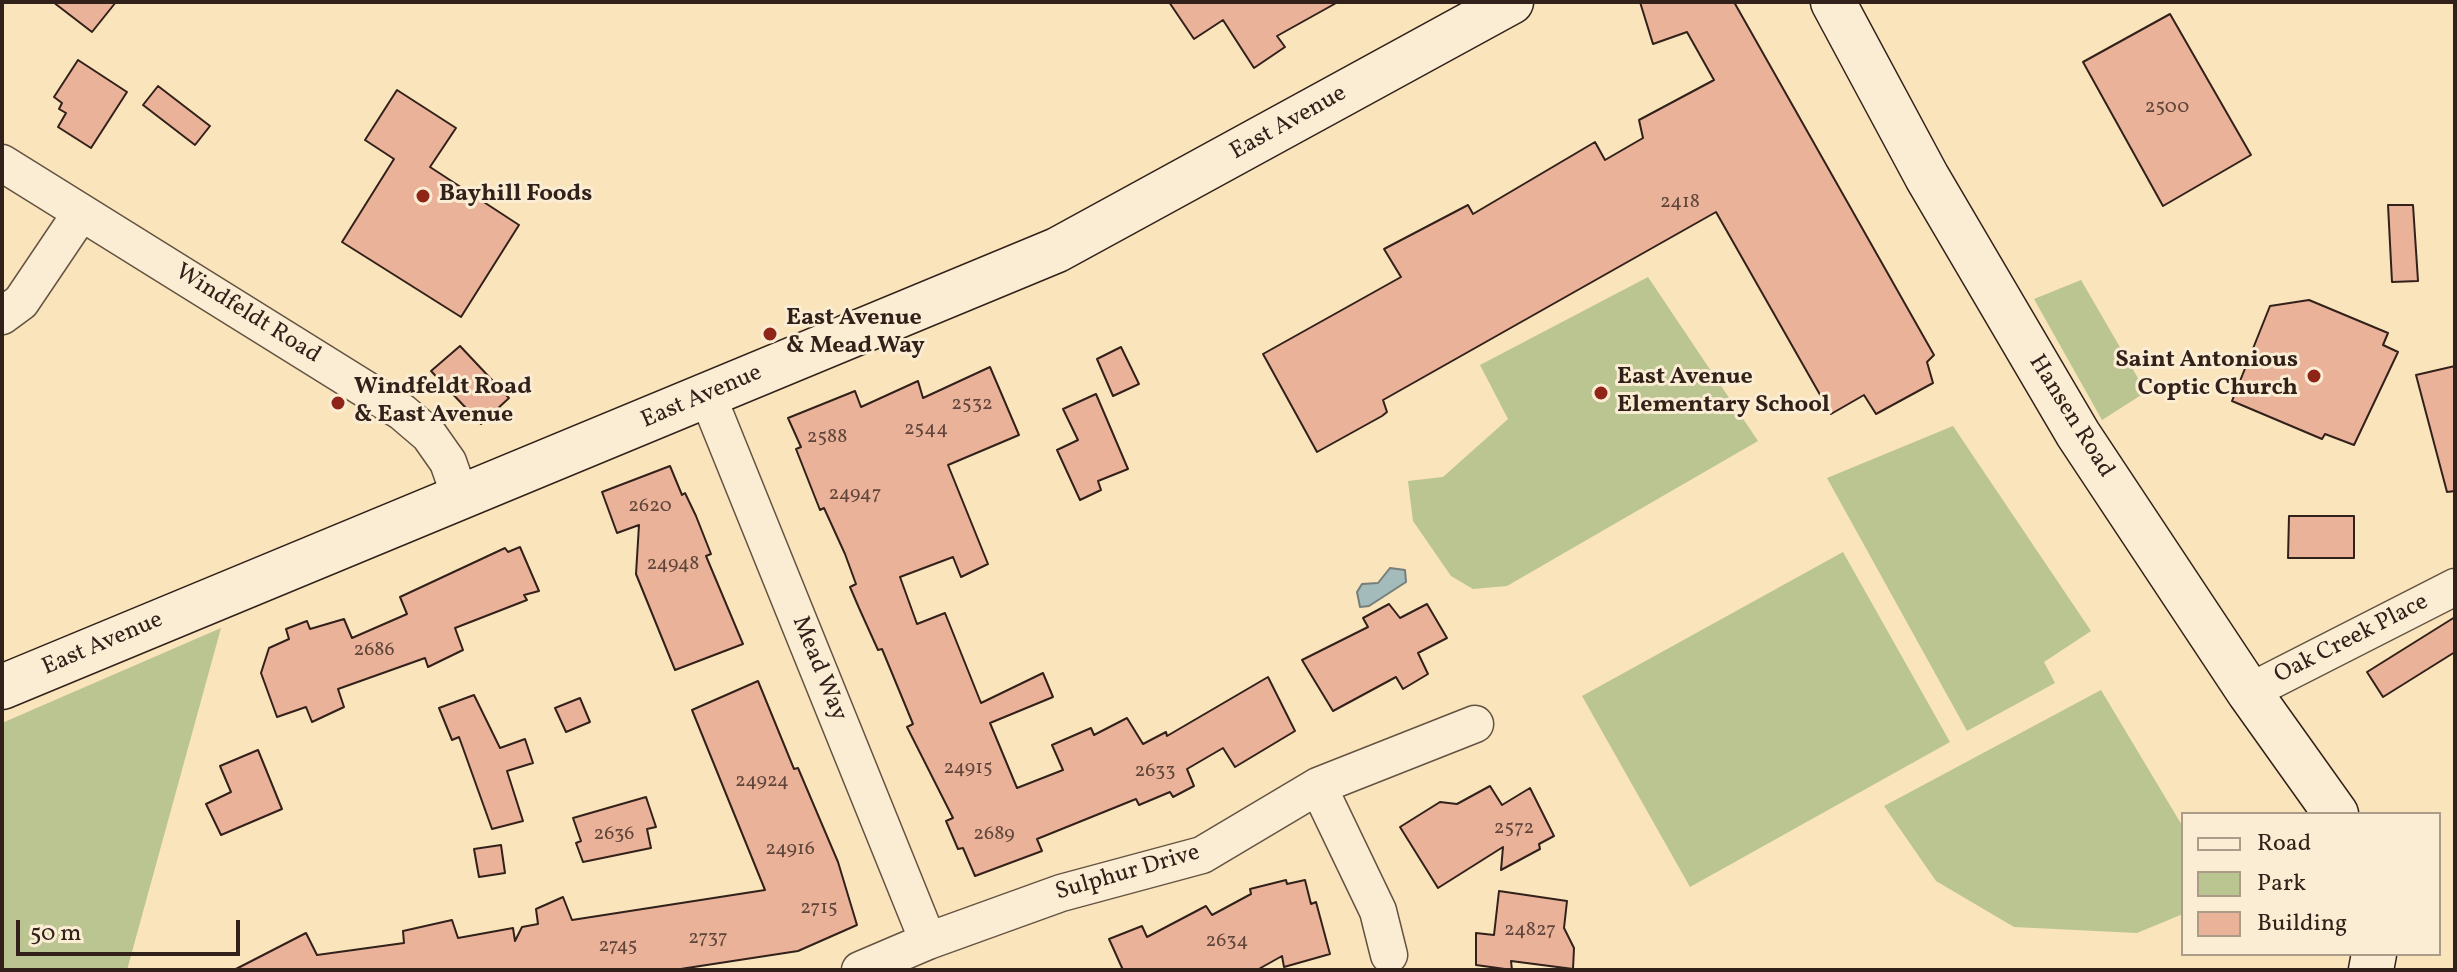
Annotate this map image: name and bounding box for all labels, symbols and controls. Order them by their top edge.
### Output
street label: East Avenue [1226,80,1352,168]
house number: 2500 [2145,96,2189,120]
place label: Bayhill Foods [439,182,592,210]
marker: Bayhill Foods [414,187,432,205]
house number: 2418 [1660,191,1700,215]
street label: Windfeldt Road [169,259,325,371]
place label: East Avenue & Mead Way [786,306,925,362]
marker: East Avenue & Mead Way [761,325,779,343]
place label: Saint Antonious Coptic Church [2115,348,2298,404]
street label: Hansen Road [2021,350,2119,484]
street label: East Avenue [637,360,767,436]
place label: East Avenue Elementary School [1617,365,1830,421]
marker: Saint Antonious Coptic Church [2305,367,2323,385]
place label: Windfeldt Road & East Avenue [354,375,532,431]
marker: East Avenue Elementary School [1592,384,1610,402]
house number: 2532 [951,393,993,417]
marker: Windfeldt Road & East Avenue [329,394,347,412]
house number: 2544 [904,418,948,442]
house number: 2588 [807,426,847,450]
house number: 24947 [829,483,881,507]
house number: 2620 [628,495,672,519]
house number: 24948 [646,553,700,577]
street label: Oak Creek Place [2270,589,2434,691]
street label: East Avenue [38,607,168,683]
street label: Mead Way [784,613,852,725]
house number: 2686 [353,639,395,663]
house number: 24915 [943,757,993,781]
house number: 2633 [1135,760,1175,784]
house number: 24924 [735,770,789,794]
legend [2181,812,2441,956]
house number: 2572 [1494,817,1534,841]
house number: 2636 [594,823,634,847]
house number: 2689 [973,823,1015,847]
text: Road [2257,827,2311,861]
house number: 24916 [765,838,815,862]
street label: Sulphur Drive [1053,840,1203,908]
text: Park [2257,867,2306,901]
house number: 2715 [800,897,838,921]
scale bar [20,904,244,954]
text: Building [2257,907,2347,941]
text: 50 m [30,917,82,951]
house number: 24827 [1504,919,1556,943]
house number: 2737 [688,927,728,951]
house number: 2634 [1206,930,1248,954]
house number: 2745 [599,935,637,959]

